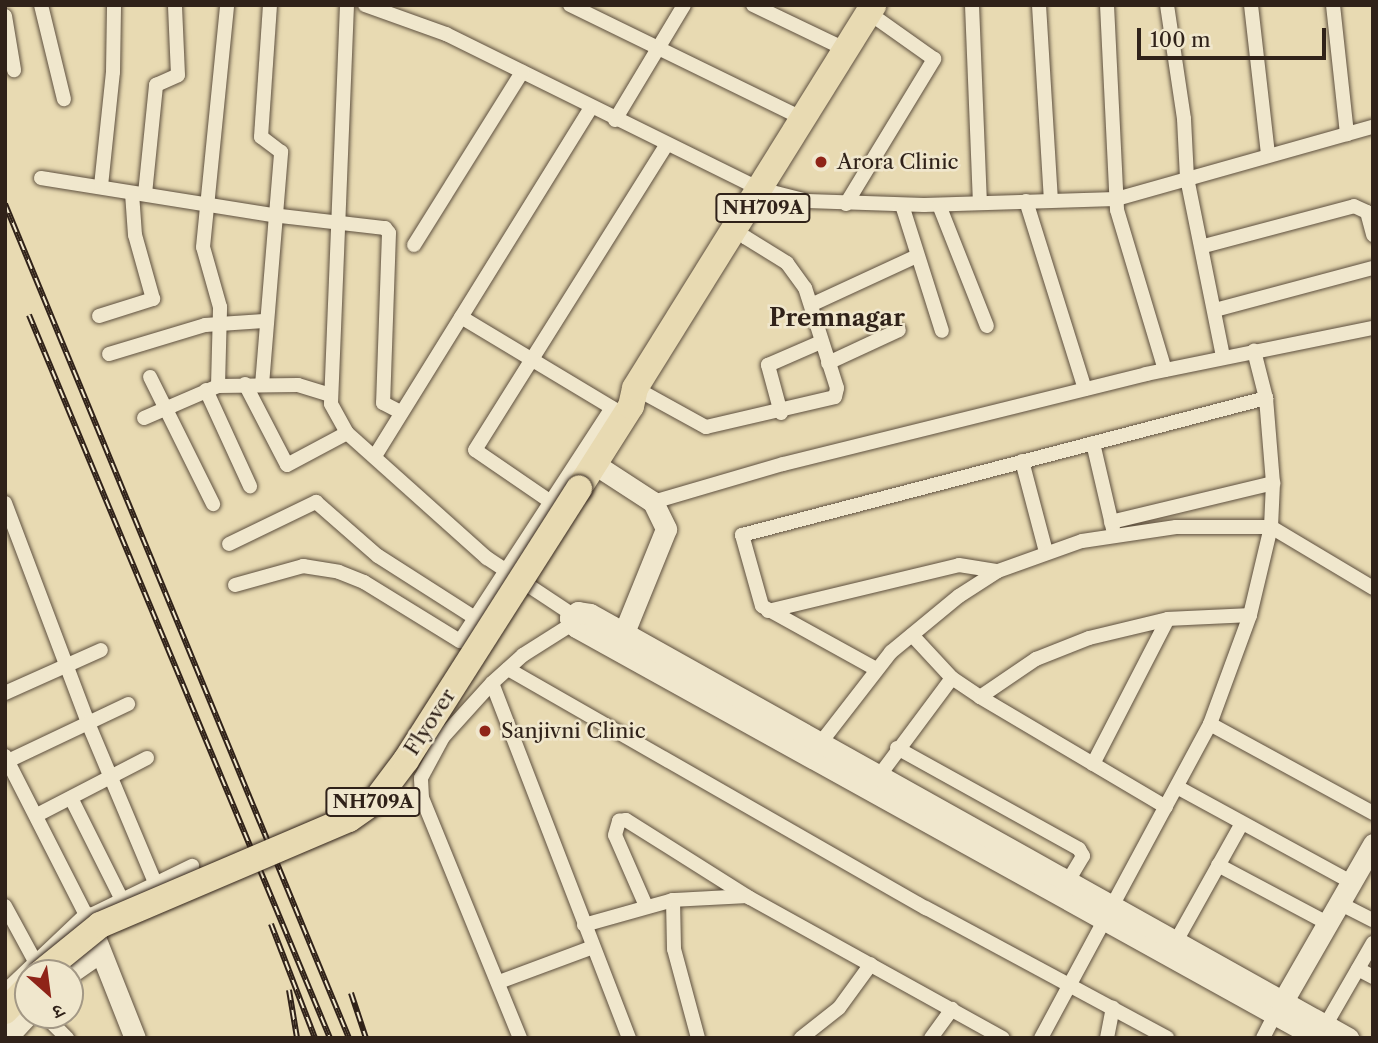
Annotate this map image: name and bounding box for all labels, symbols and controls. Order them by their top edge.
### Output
scale bar [1140,14,1329,58]
text: 100 m [1150,27,1211,52]
place label: Arora Clinic [837,149,959,175]
marker: Arora Clinic [811,152,831,172]
road number: NH709A [714,192,812,224]
district label: Premnagar [769,304,905,332]
street label: Flyover [399,684,461,760]
place label: Sanjivni Clinic [501,718,646,744]
marker: Sanjivni Clinic [475,721,495,741]
road number: NH709A [324,786,422,818]
north arrow [14,959,84,1029]
text: उ [48,999,68,1024]

